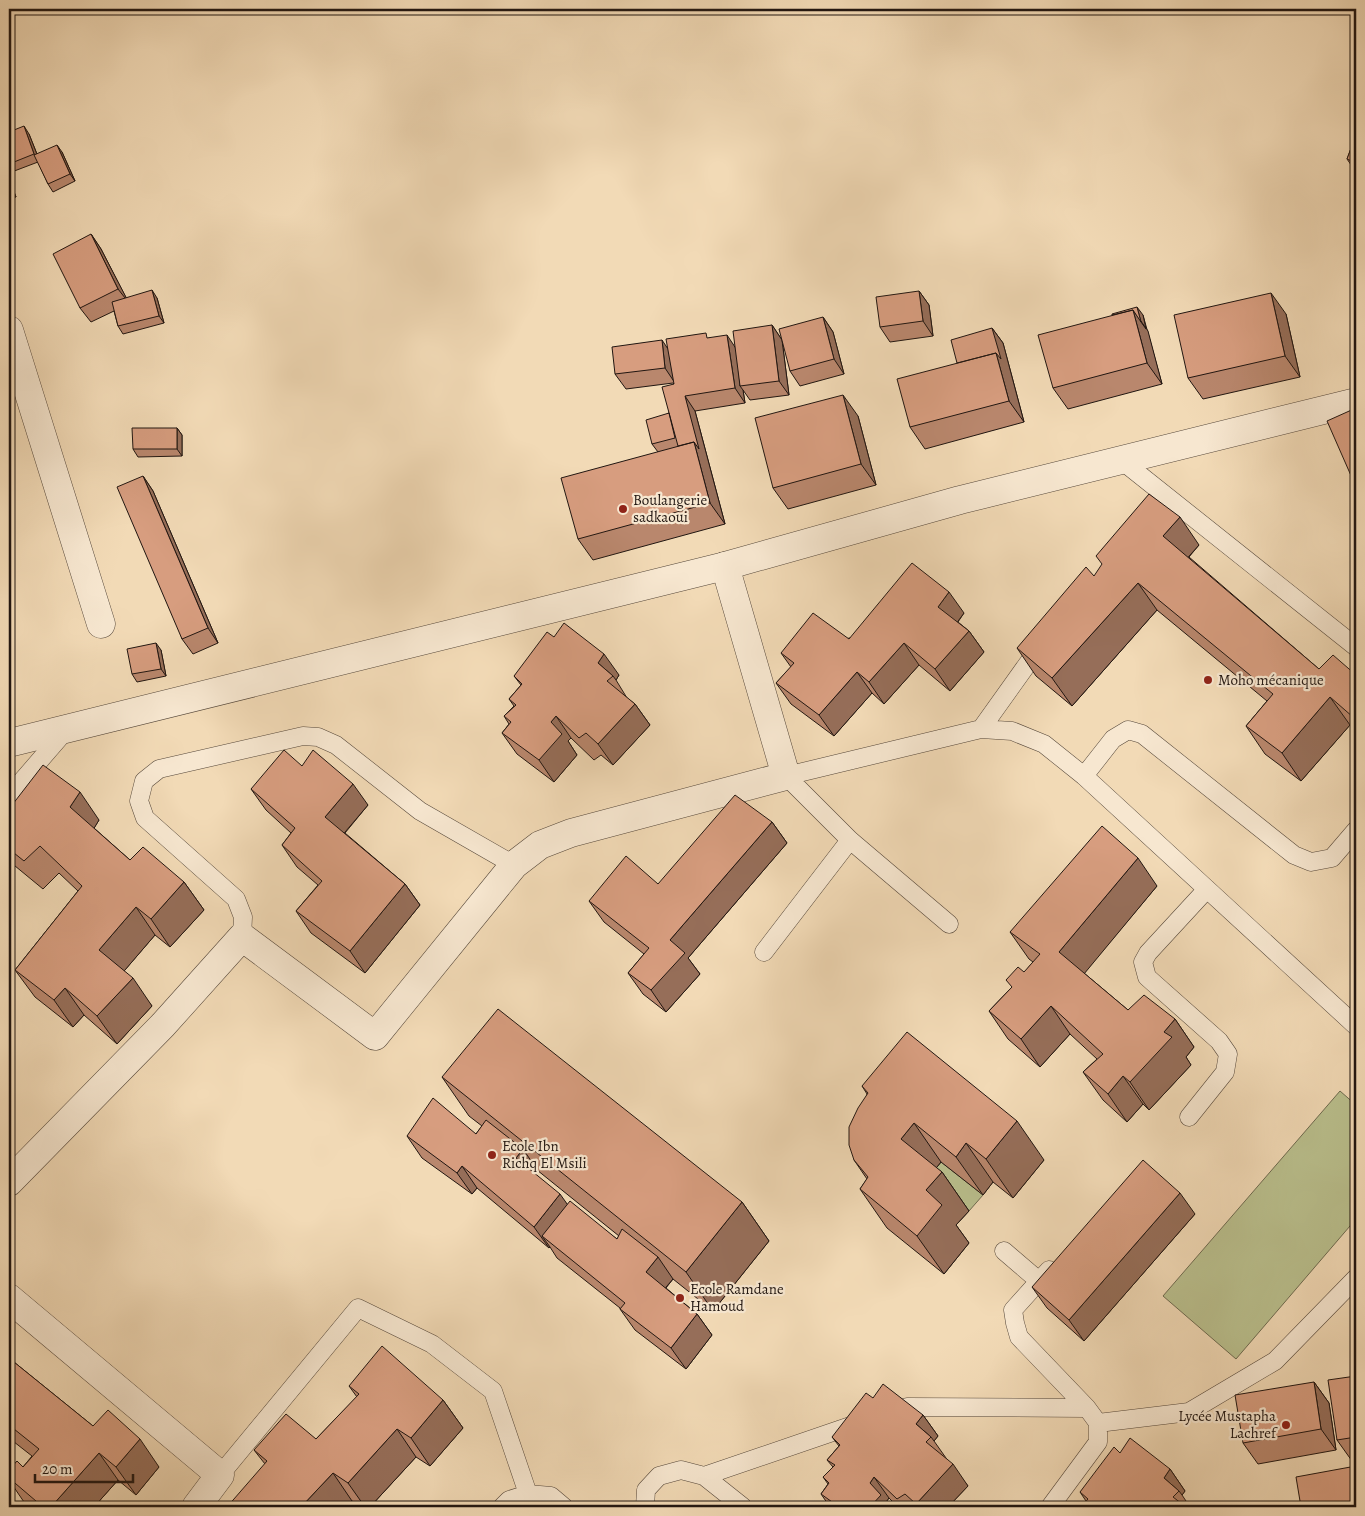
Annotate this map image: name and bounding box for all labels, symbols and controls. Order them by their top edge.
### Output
place label: Boulangerie sadkaoui [633,490,707,527]
marker: Boulangerie sadkaoui [617,503,629,515]
place label: Moho mécanique [1218,670,1324,690]
marker: Moho mécanique [1202,674,1214,686]
place label: Ecole Ibn Richq El Msili [502,1136,587,1173]
marker: Ecole Ibn Richq El Msili [486,1149,498,1161]
place label: Ecole Ramdane Hamoud [690,1279,784,1316]
marker: Ecole Ramdane Hamoud [674,1292,686,1304]
place label: Lycée Mustapha Lachref [1178,1406,1278,1443]
marker: Lycée Mustapha Lachref [1280,1419,1292,1431]
scale bar [35,1451,132,1483]
text: 20 m [42,1459,73,1479]

